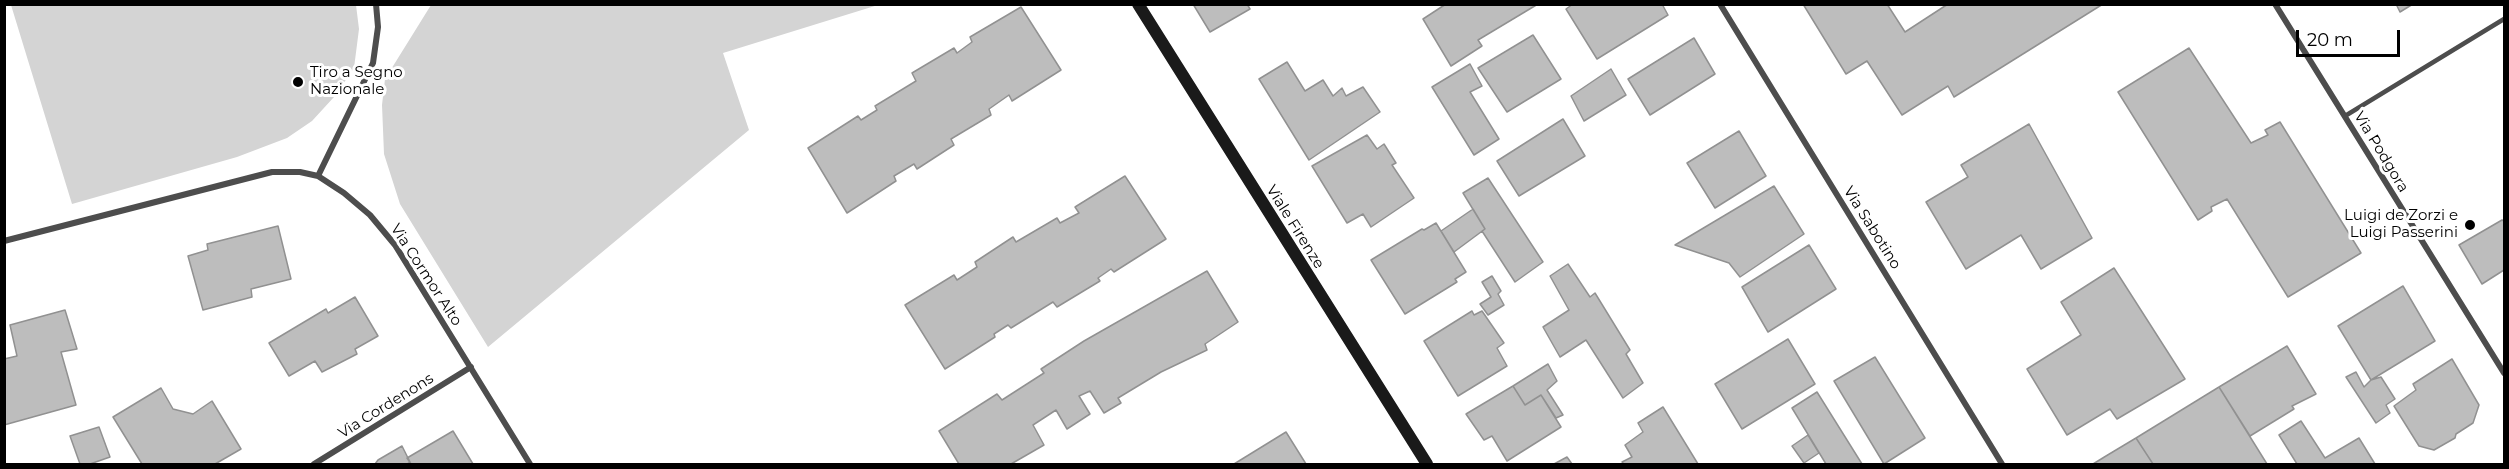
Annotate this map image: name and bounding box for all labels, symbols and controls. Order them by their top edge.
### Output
scale bar [2299,18,2402,56]
text: 20 m [2307,29,2353,51]
place label: Tiro a Segno Nazionale [310,64,403,99]
marker: Tiro a Segno Nazionale [291,75,305,89]
street label: Via Podgora [2350,108,2412,196]
street label: Viale Firenze [1262,182,1328,272]
street label: Via Sabotino [1839,183,1905,273]
place label: Luigi de Zorzi e Luigi Passerini [2344,207,2458,242]
marker: Luigi de Zorzi e Luigi Passerini [2463,218,2477,232]
street label: Via Cormor Alto [386,221,466,329]
street label: Via Cordenons [335,370,437,442]

